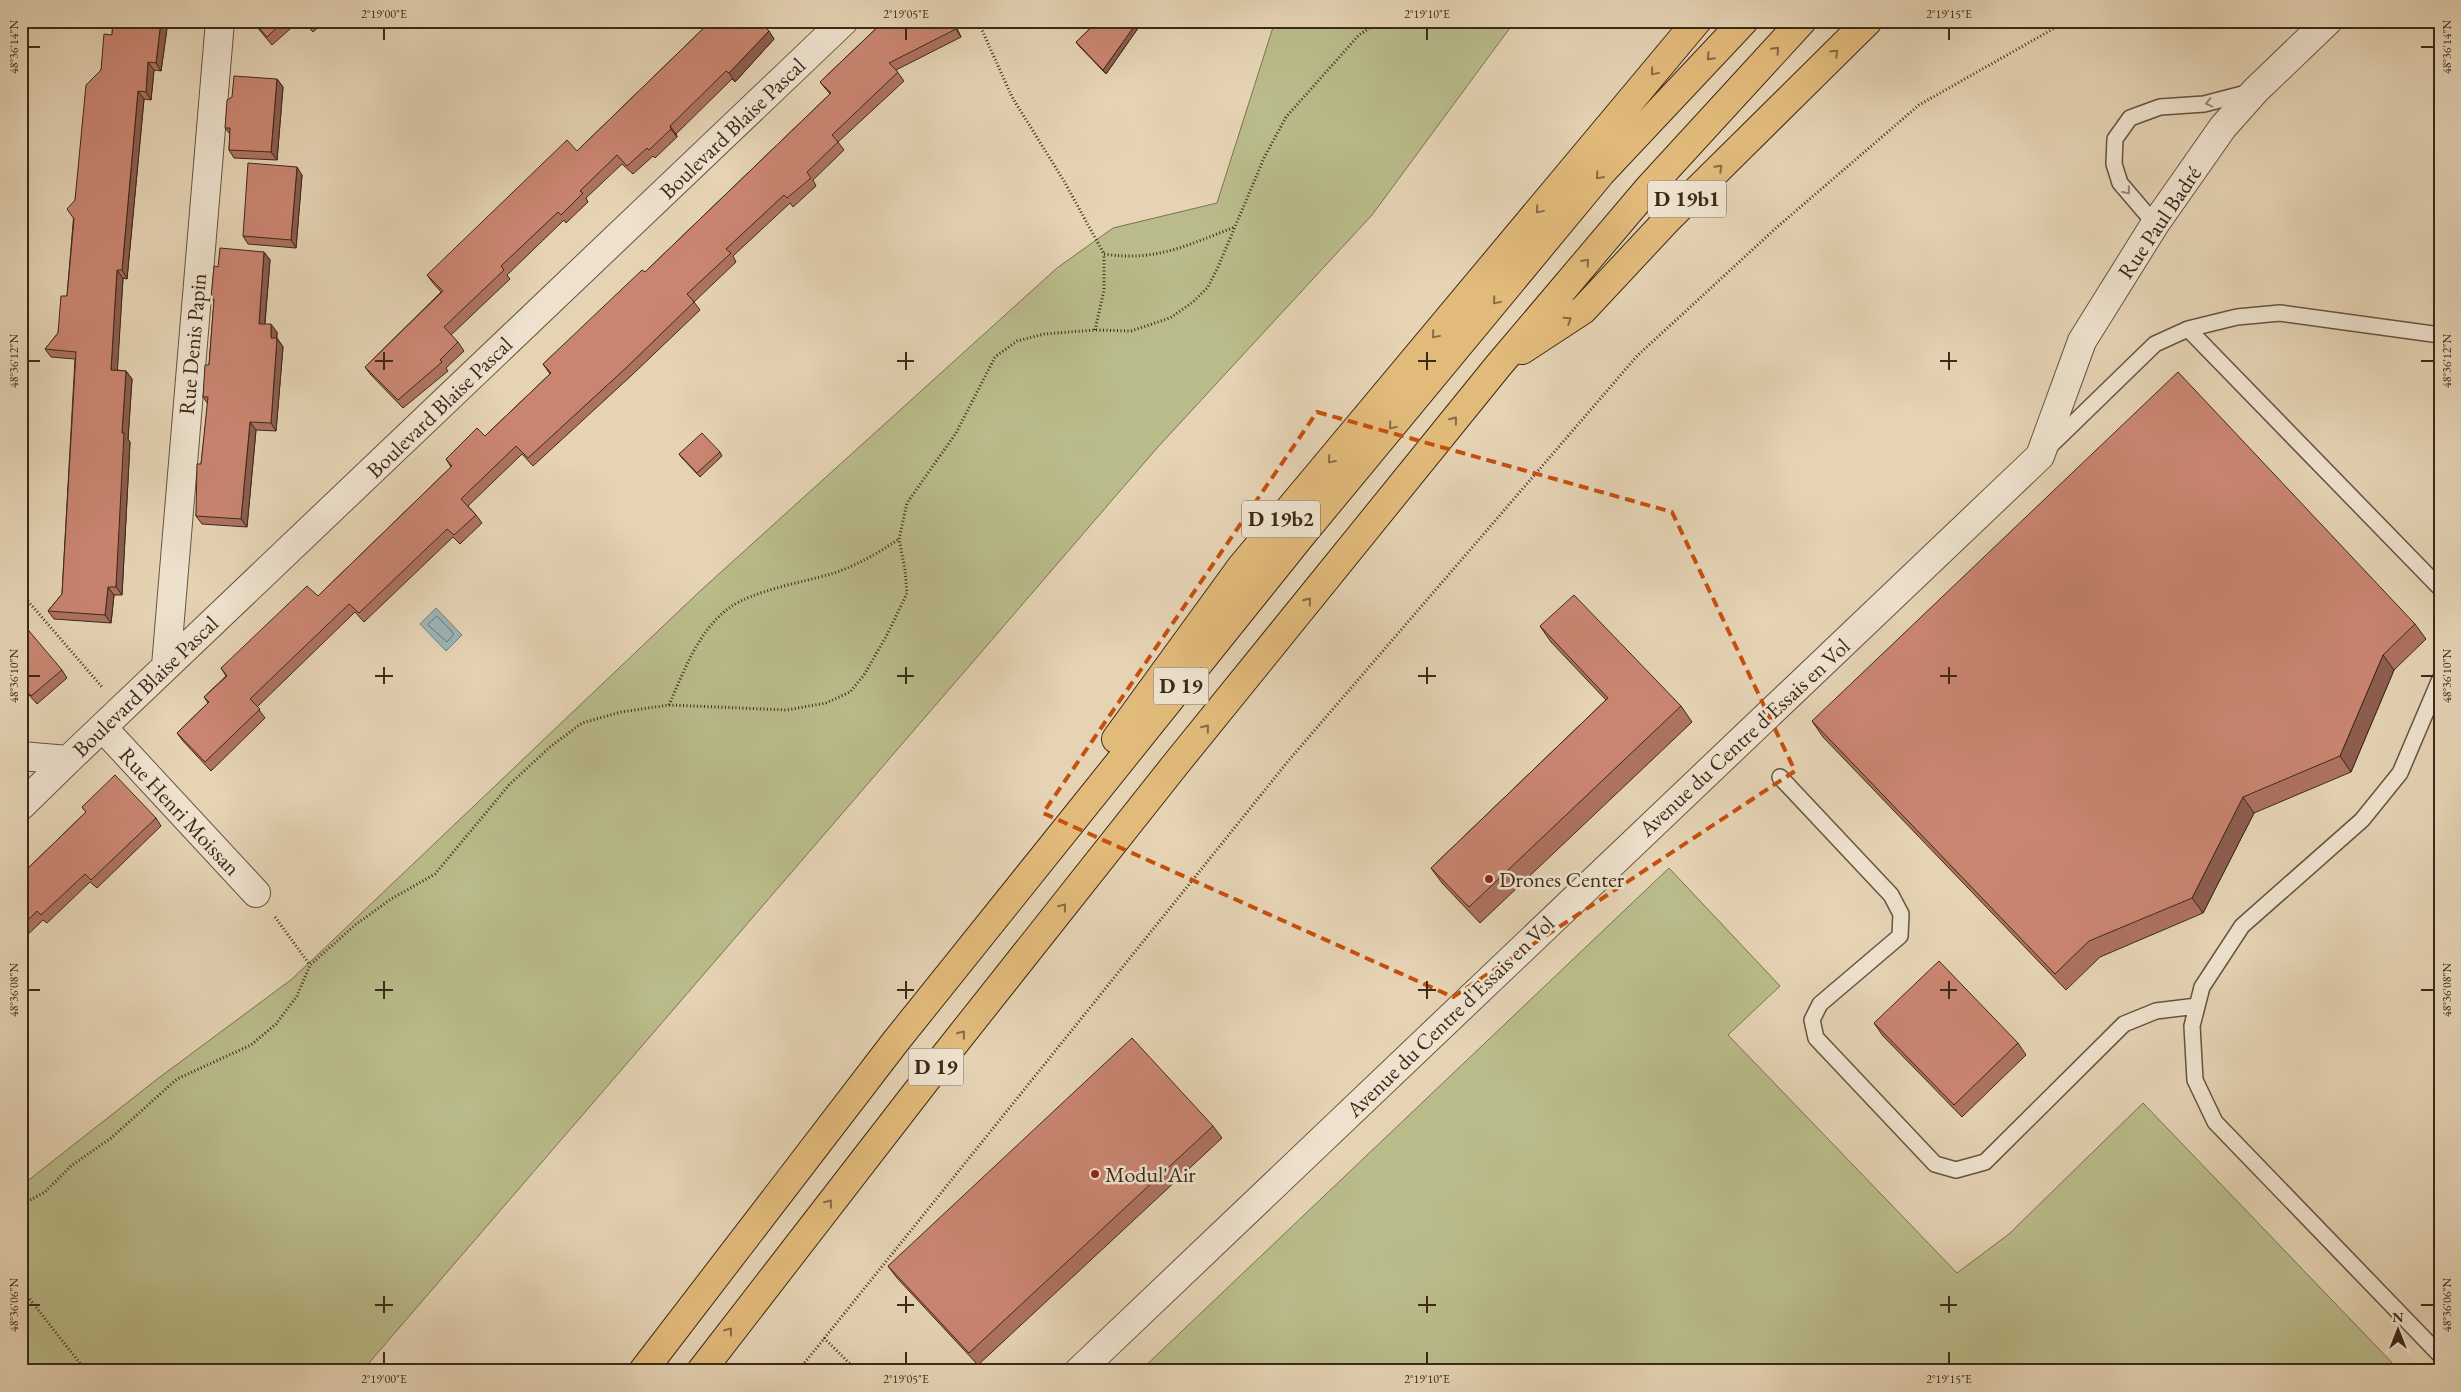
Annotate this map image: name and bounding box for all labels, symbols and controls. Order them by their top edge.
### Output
text: 2°19'00"E [361,6,407,22]
text: 2°19'05"E [883,6,929,22]
text: 2°19'10"E [1404,6,1450,22]
text: 2°19'15"E [1926,6,1972,22]
text: 48°36'14"N [6,20,22,74]
text: 48°36'14"N [2439,20,2455,74]
one-way arrow [1770,46,1779,55]
one-way arrow [1829,50,1838,59]
street label: Boulevard Blaise Pascal [653,51,812,206]
one-way arrow [1707,51,1716,60]
one-way arrow [1652,66,1660,75]
one-way arrow [2204,97,2213,108]
street label: Rue Paul Badré [2111,160,2208,284]
one-way arrow [1713,165,1722,174]
one-way arrow [1596,170,1605,179]
road number: D 19b1 [1648,180,1726,218]
one-way arrow [2122,186,2131,195]
one-way arrow [1536,204,1545,213]
one-way arrow [1580,258,1589,267]
street label: Rue Denis Papin [172,272,213,416]
one-way arrow [1493,295,1501,304]
one-way arrow [1562,317,1572,326]
one-way arrow [1432,329,1440,338]
street label: Boulevard Blaise Pascal [360,330,519,485]
text: 48°36'12"N [6,334,22,388]
text: 48°36'12"N [2439,334,2455,388]
one-way arrow [1448,417,1457,426]
one-way arrow [1390,420,1398,429]
one-way arrow [1327,454,1336,463]
road number: D 19b2 [1242,500,1320,538]
one-way arrow [1302,598,1310,607]
street label: Boulevard Blaise Pascal [66,609,225,764]
street label: Avenue du Centre d'Essais en Vol [1632,632,1856,844]
text: 48°36'10"N [6,649,22,703]
text: 48°36'10"N [2439,649,2455,703]
road number: D 19 [1154,668,1208,704]
one-way arrow [1200,724,1209,733]
street label: Rue Henri Moissan [113,741,247,882]
place label: Drones Center [1499,865,1625,894]
marker: Drones Center [1483,873,1495,885]
one-way arrow [1057,904,1065,913]
street label: Avenue du Centre d'Essais en Vol [1339,909,1561,1124]
text: 48°36'08"N [6,963,22,1017]
text: 48°36'08"N [2439,963,2455,1017]
one-way arrow [956,1031,964,1040]
road number: D 19 [908,1048,964,1086]
place label: Modul'Air [1105,1160,1196,1189]
marker: Modul'Air [1089,1168,1101,1180]
one-way arrow [824,1200,832,1209]
text: 48°36'06"N [6,1278,22,1332]
text: 48°36'06"N [2439,1278,2455,1332]
north arrow [2374,1304,2424,1354]
text: N [2392,1308,2404,1326]
one-way arrow [723,1328,733,1337]
text: 2°19'00"E [361,1371,407,1387]
text: 2°19'05"E [883,1371,929,1387]
text: 2°19'10"E [1404,1371,1450,1387]
text: 2°19'15"E [1926,1371,1972,1387]

